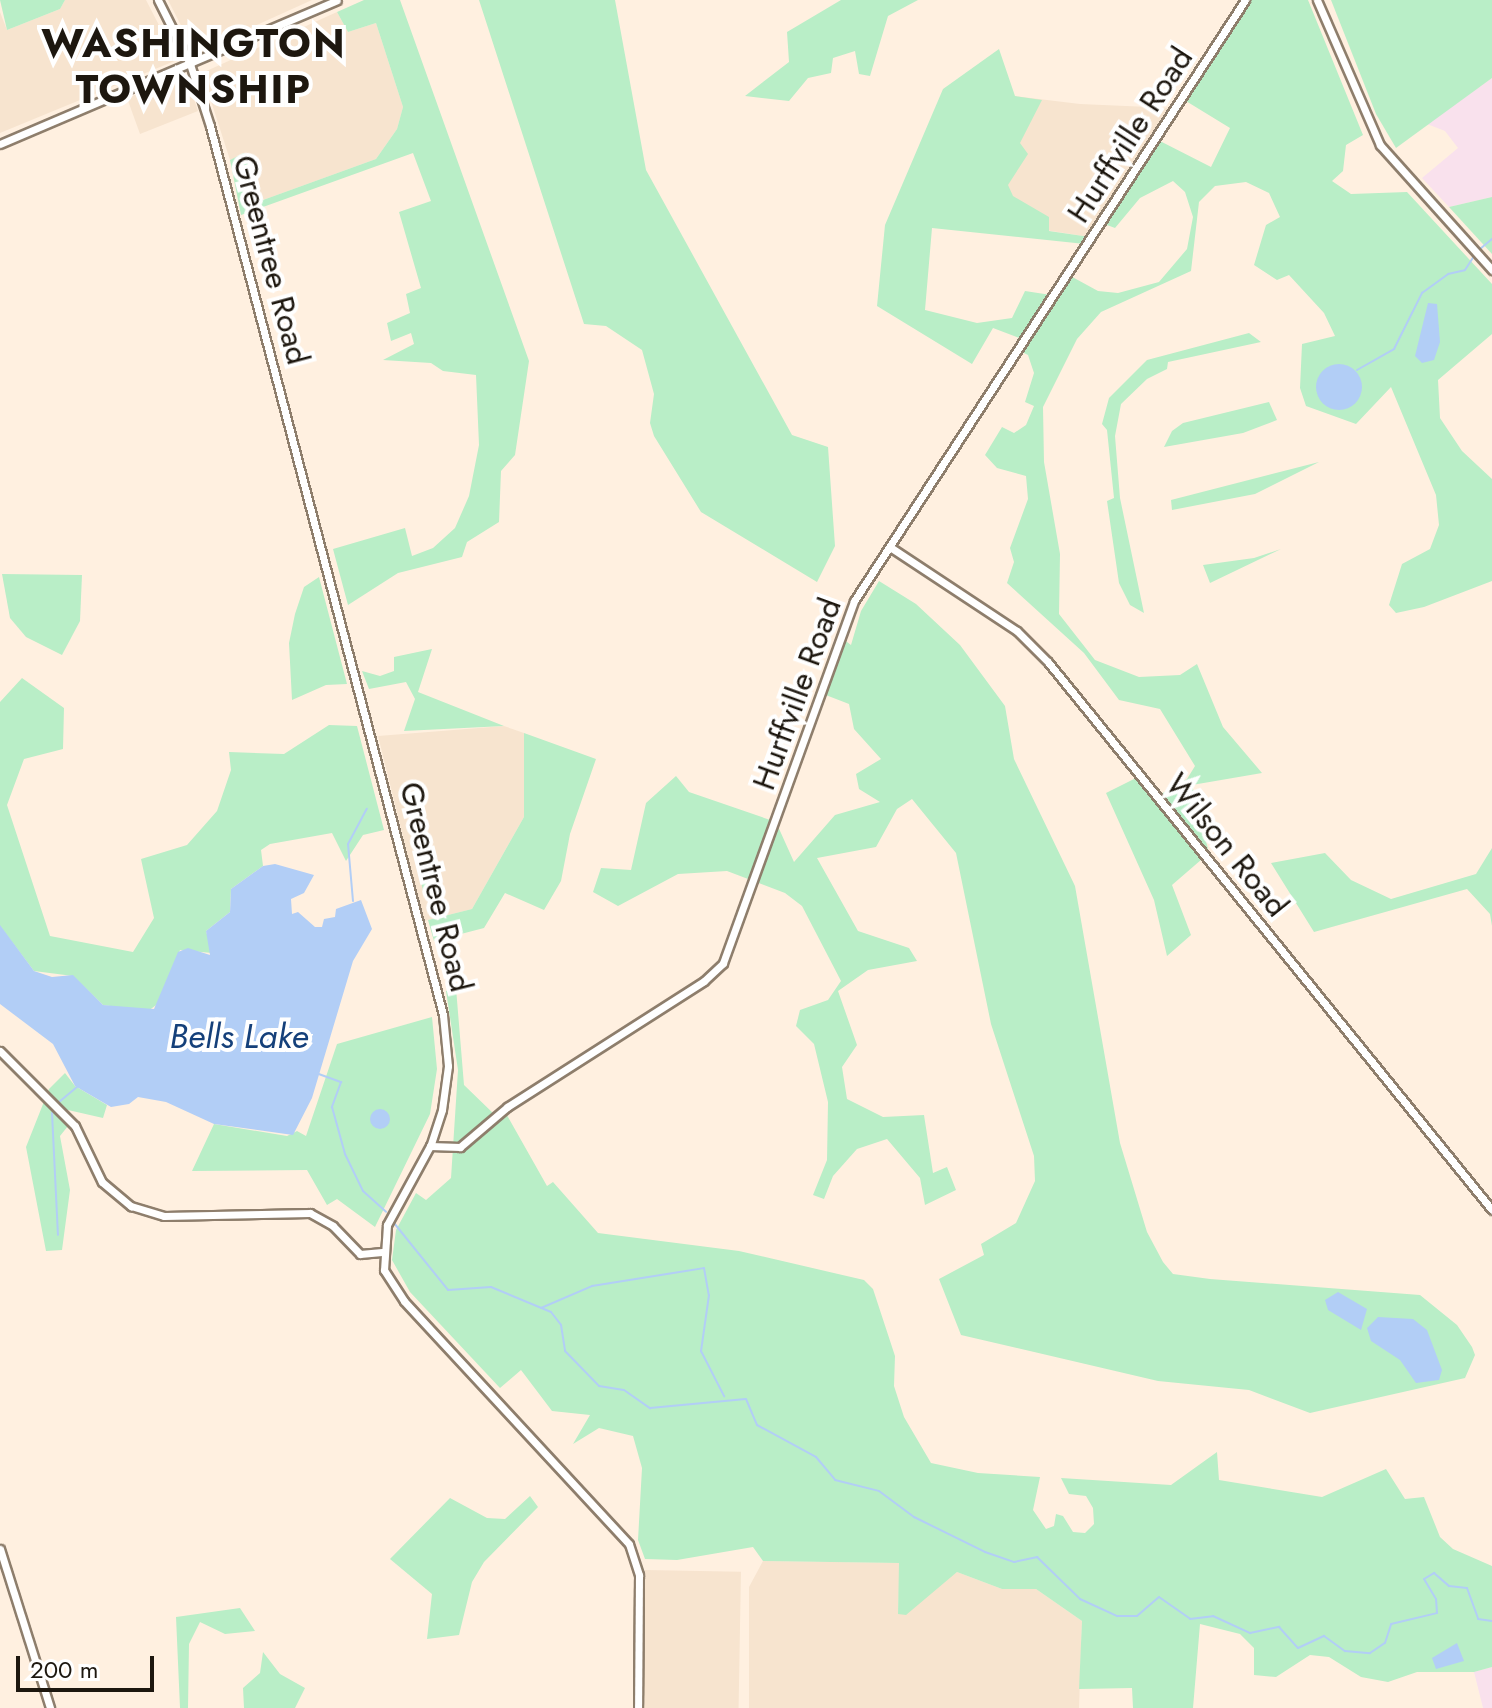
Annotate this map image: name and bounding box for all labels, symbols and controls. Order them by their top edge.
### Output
district label: WASHINGTON TOWNSHIP [41,19,347,113]
street label: Hurffville Road [1059,40,1201,230]
street label: Greentree Road [225,151,317,369]
street label: Hurffville Road [745,593,849,795]
street label: Wilson Road [1158,766,1296,924]
street label: Greentree Road [391,778,481,996]
water label: Bells Lake [170,1017,308,1057]
scale bar [20,1640,158,1690]
text: 200 m [30,1652,98,1687]

